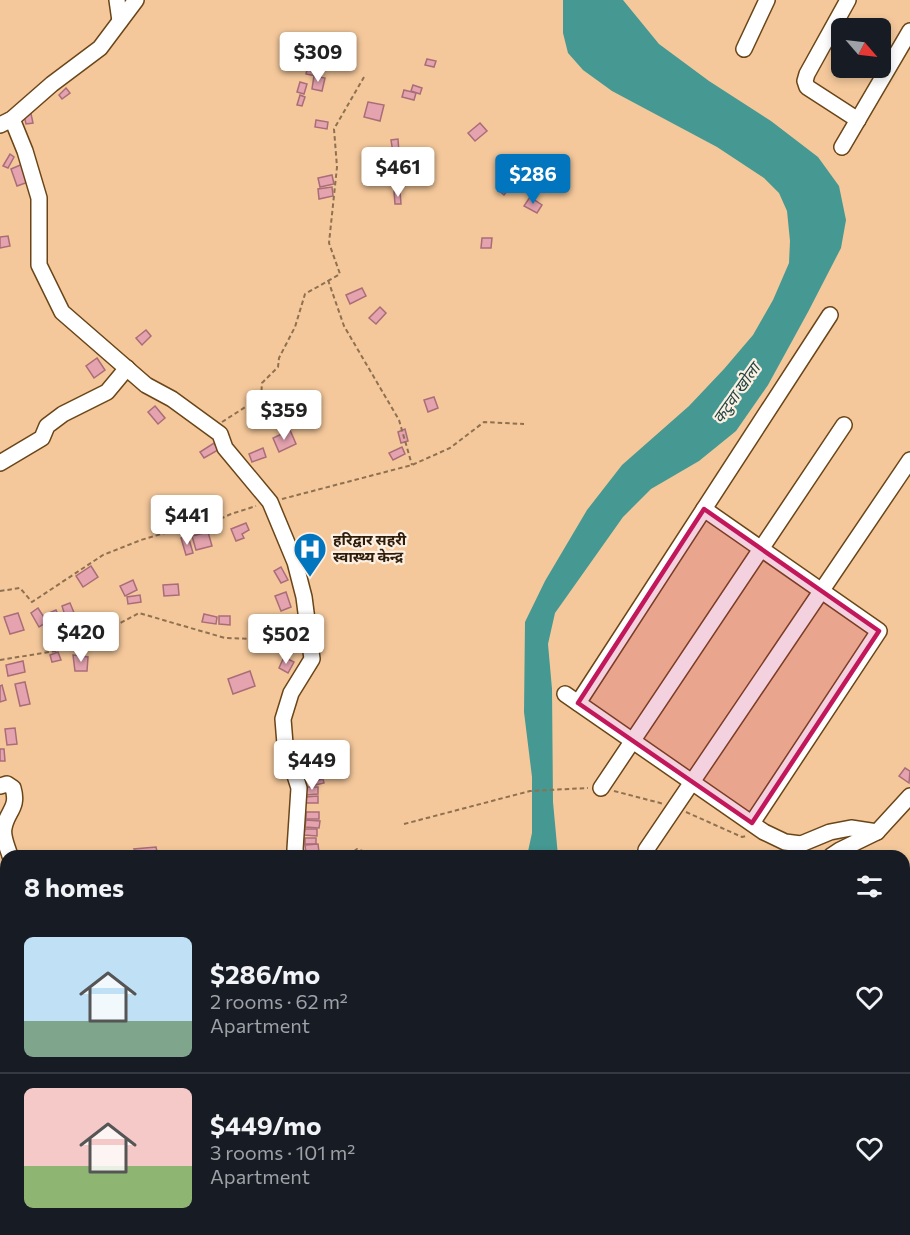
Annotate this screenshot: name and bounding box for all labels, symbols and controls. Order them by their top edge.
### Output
north arrow [831,18,891,78]
map controls [831,18,891,78]
pin: $309 [282,32,354,83]
text: $309 [294,39,342,63]
pin: $461 [362,147,434,198]
text: $461 [375,154,421,178]
pin: $286 [497,154,569,205]
text: $286 [509,161,557,185]
water label: कटुवा खोला [708,357,766,427]
pin: $359 [248,390,320,441]
text: $359 [260,397,308,421]
pin: $441 [151,495,223,546]
text: $441 [165,502,209,526]
place label: हरिद्वार सहरी स्वास्थ्य केन्द्र [333,530,407,565]
hospital icon: हरिद्वार सहरी स्वास्थ्य केन्द्र [292,531,328,578]
pin: $420 [45,612,117,663]
pin: $502 [250,614,322,665]
text: $420 [57,619,105,643]
text: $502 [262,621,310,645]
pin: $449 [276,740,348,791]
text: $449 [288,747,336,771]
icon: filters [853,870,886,903]
text: 8 homes [24,871,124,902]
text: $286/mo [210,958,320,989]
icon: home [72,961,144,1033]
icon: heart [853,981,886,1014]
text: 2 rooms · 62 m² [210,989,348,1013]
text: Apartment [210,1013,310,1037]
text: $449/mo [210,1109,322,1140]
icon: home [72,1112,144,1184]
icon: heart [853,1132,886,1165]
text: 3 rooms · 101 m² [210,1140,355,1164]
text: Apartment [210,1164,310,1188]

